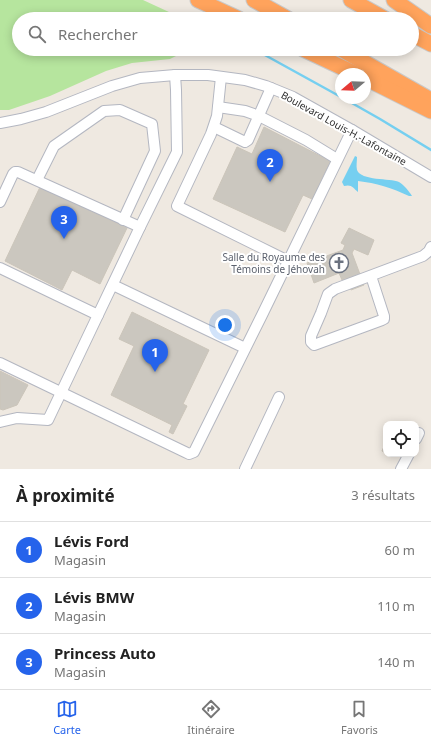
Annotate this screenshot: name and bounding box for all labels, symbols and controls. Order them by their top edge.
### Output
search box [12,12,419,56]
icon: search [26,23,48,45]
text: Rechercher [58,24,138,44]
north arrow [335,68,371,104]
street label: Boulevard Louis-H.-Lafontaine [279,88,410,169]
pin: 2 [257,149,283,182]
pin: 3 [51,206,77,239]
place label: Salle du Royaume des Témoins de Jéhovah [222,250,325,276]
church icon: Salle du Royaume des Témoins de Jéhovah [328,252,350,274]
your location [215,315,235,335]
pin: 1 [142,339,168,372]
map controls [383,421,419,457]
button: locate [383,421,419,457]
text: À proximité [16,484,115,507]
text: 3 résultats [351,486,415,504]
text: Lévis Ford [54,531,129,551]
text: 1 [25,541,33,559]
text: 60 m [385,541,415,559]
text: Magasin [54,551,106,569]
text: Lévis BMW [54,587,134,607]
text: 2 [25,597,33,615]
text: 110 m [377,597,415,615]
text: Magasin [54,607,106,625]
text: Princess Auto [54,643,156,663]
text: 3 [25,653,33,671]
text: 140 m [377,653,415,671]
text: Magasin [54,663,106,681]
tab: Carte [53,698,81,737]
tab: Itinéraire [187,698,235,737]
tab: Favoris [341,698,378,737]

